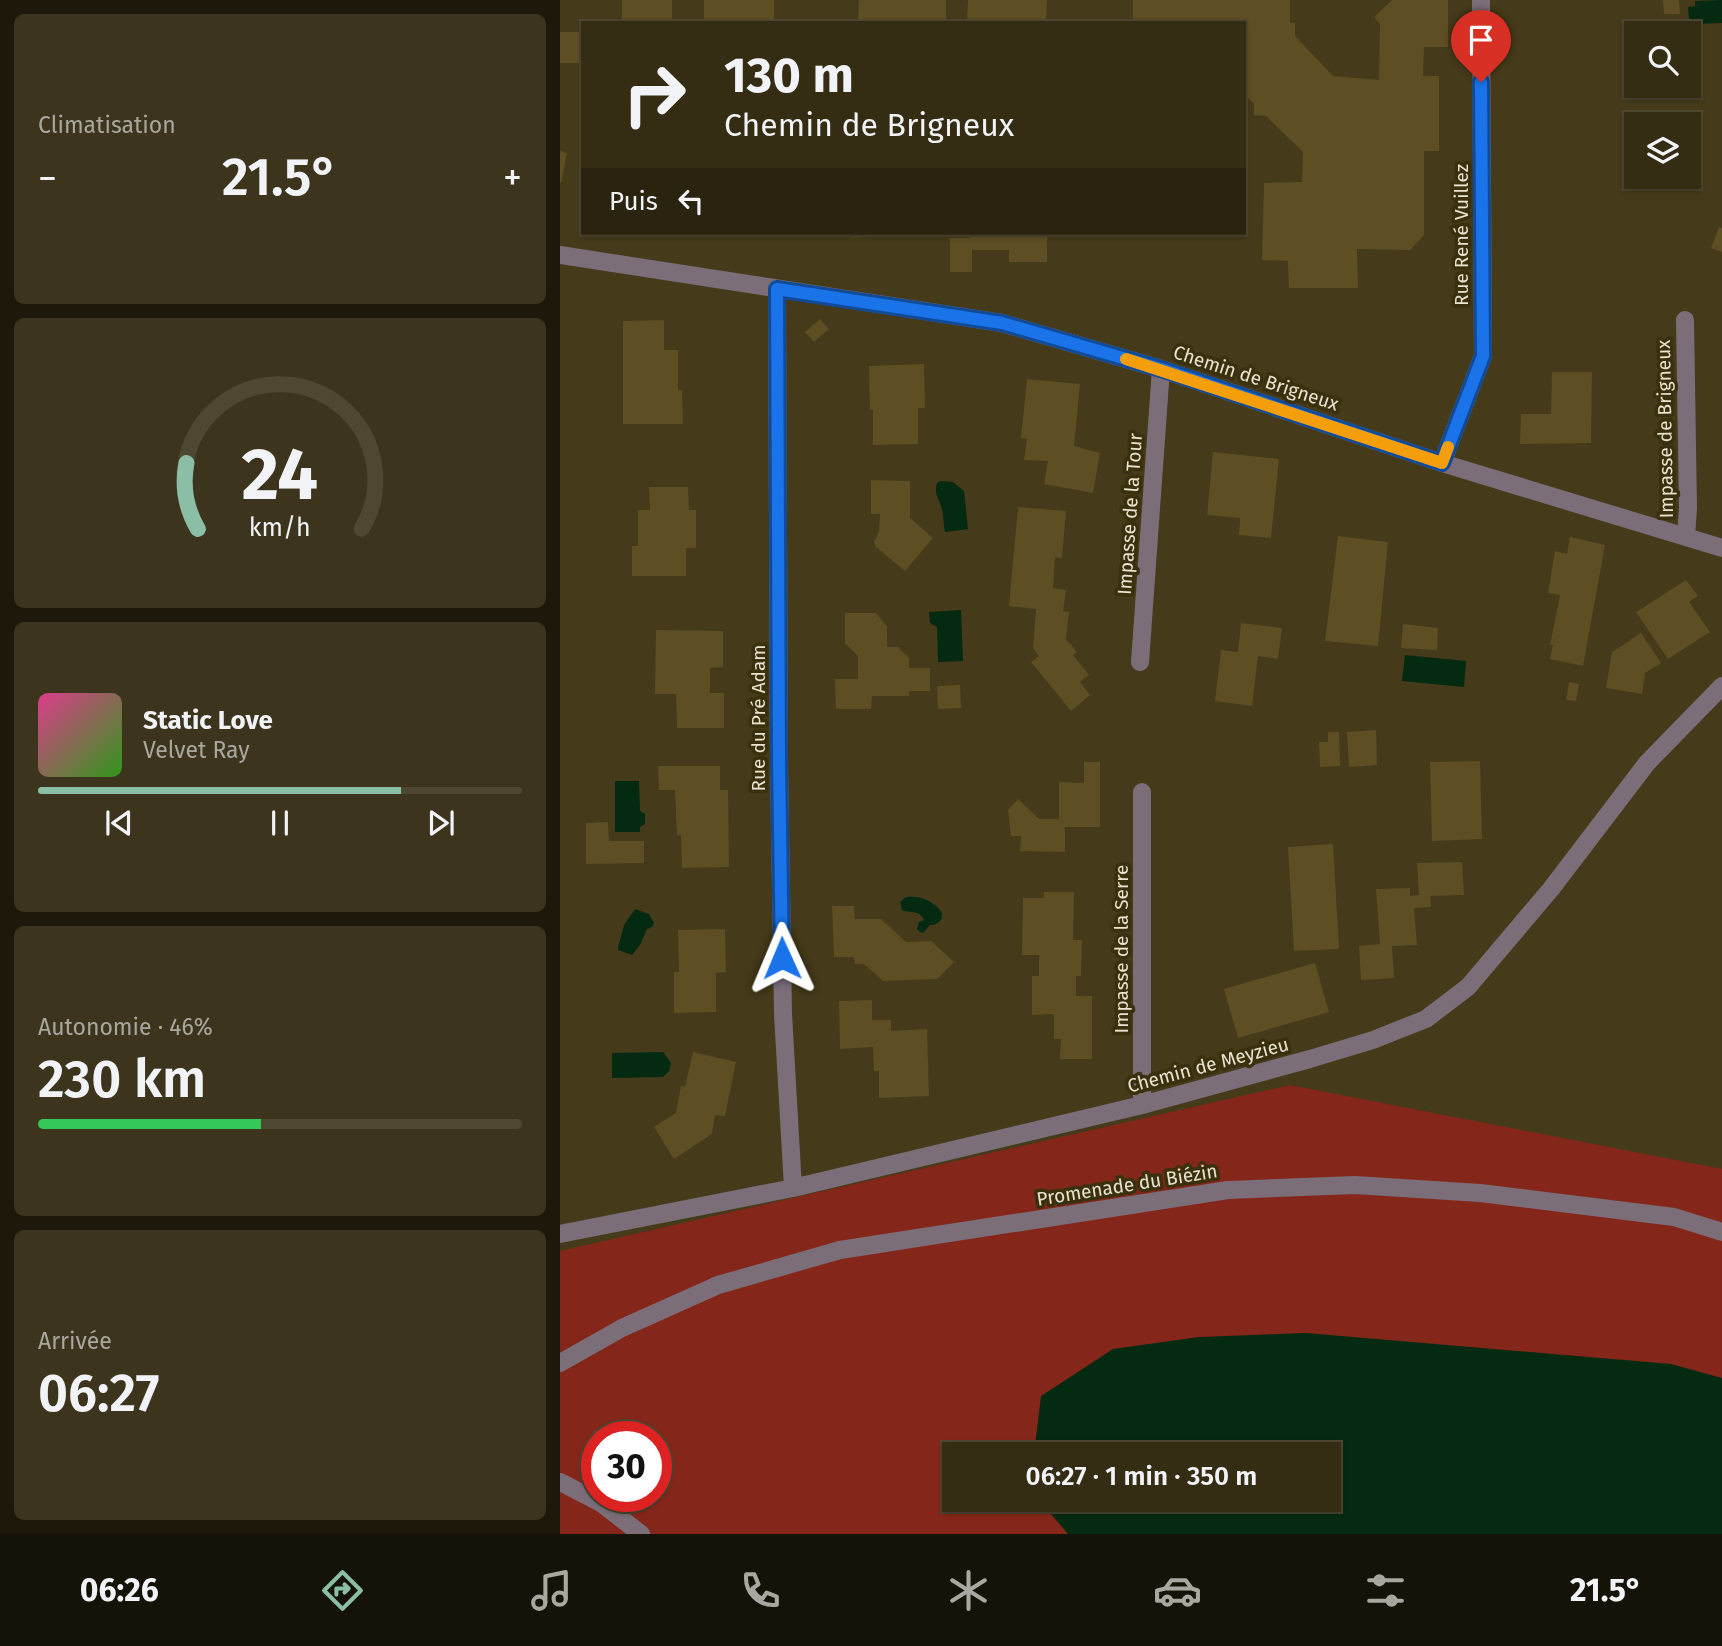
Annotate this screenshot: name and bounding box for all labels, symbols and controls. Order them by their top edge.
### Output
pin [1451,10,1511,82]
icon: arrive [1462,21,1500,59]
map controls [1624,21,1701,189]
button: search [1624,21,1701,98]
text: 130 m [724,46,854,105]
icon: right [609,49,700,140]
text: Chemin de Brigneux [724,106,1014,144]
text: Climatisation [38,111,176,139]
button: layers [1624,112,1701,189]
text: 21.5° [222,146,338,209]
text: − [38,155,57,201]
text: + [503,155,522,201]
street label: Rue René Vuillez [1450,164,1473,306]
icon: left [672,182,710,220]
text: Puis [609,186,658,217]
street label: Impasse de Brigneux [1652,339,1678,519]
street label: Chemin de Brigneux [1170,340,1342,416]
text: 24 [242,431,318,518]
street label: Impasse de la Tour [1113,432,1147,596]
text: km/h [249,513,311,543]
street label: Rue du Pré Adam [747,644,770,792]
text: Static Love [143,705,273,736]
text: Velvet Ray [143,736,250,764]
icon: previous [100,804,138,842]
icon: pause [261,804,299,842]
icon: next [422,804,460,842]
street label: Impasse de la Serre [1110,865,1133,1033]
position arrow [745,921,819,995]
text: Autonomie · 46% [38,1013,213,1041]
street label: Chemin de Meyzieu [1125,1032,1291,1098]
text: 230 km [38,1048,206,1111]
street label: Promenade du Biézin [1035,1159,1219,1211]
text: Arrivée [38,1327,112,1355]
text: 06:27 [38,1362,160,1425]
speed limit sign: 30 [581,1421,672,1512]
text: 06:27 · 1 min · 350 m [1026,1461,1257,1492]
icon: directions [318,1566,367,1615]
icon: music [527,1566,576,1615]
icon: phone [736,1566,785,1615]
icon: climate [944,1566,993,1615]
icon: car [1153,1566,1202,1615]
icon: filters [1361,1566,1410,1615]
text: 06:26 [80,1571,159,1609]
text: 21.5° [1570,1571,1642,1609]

